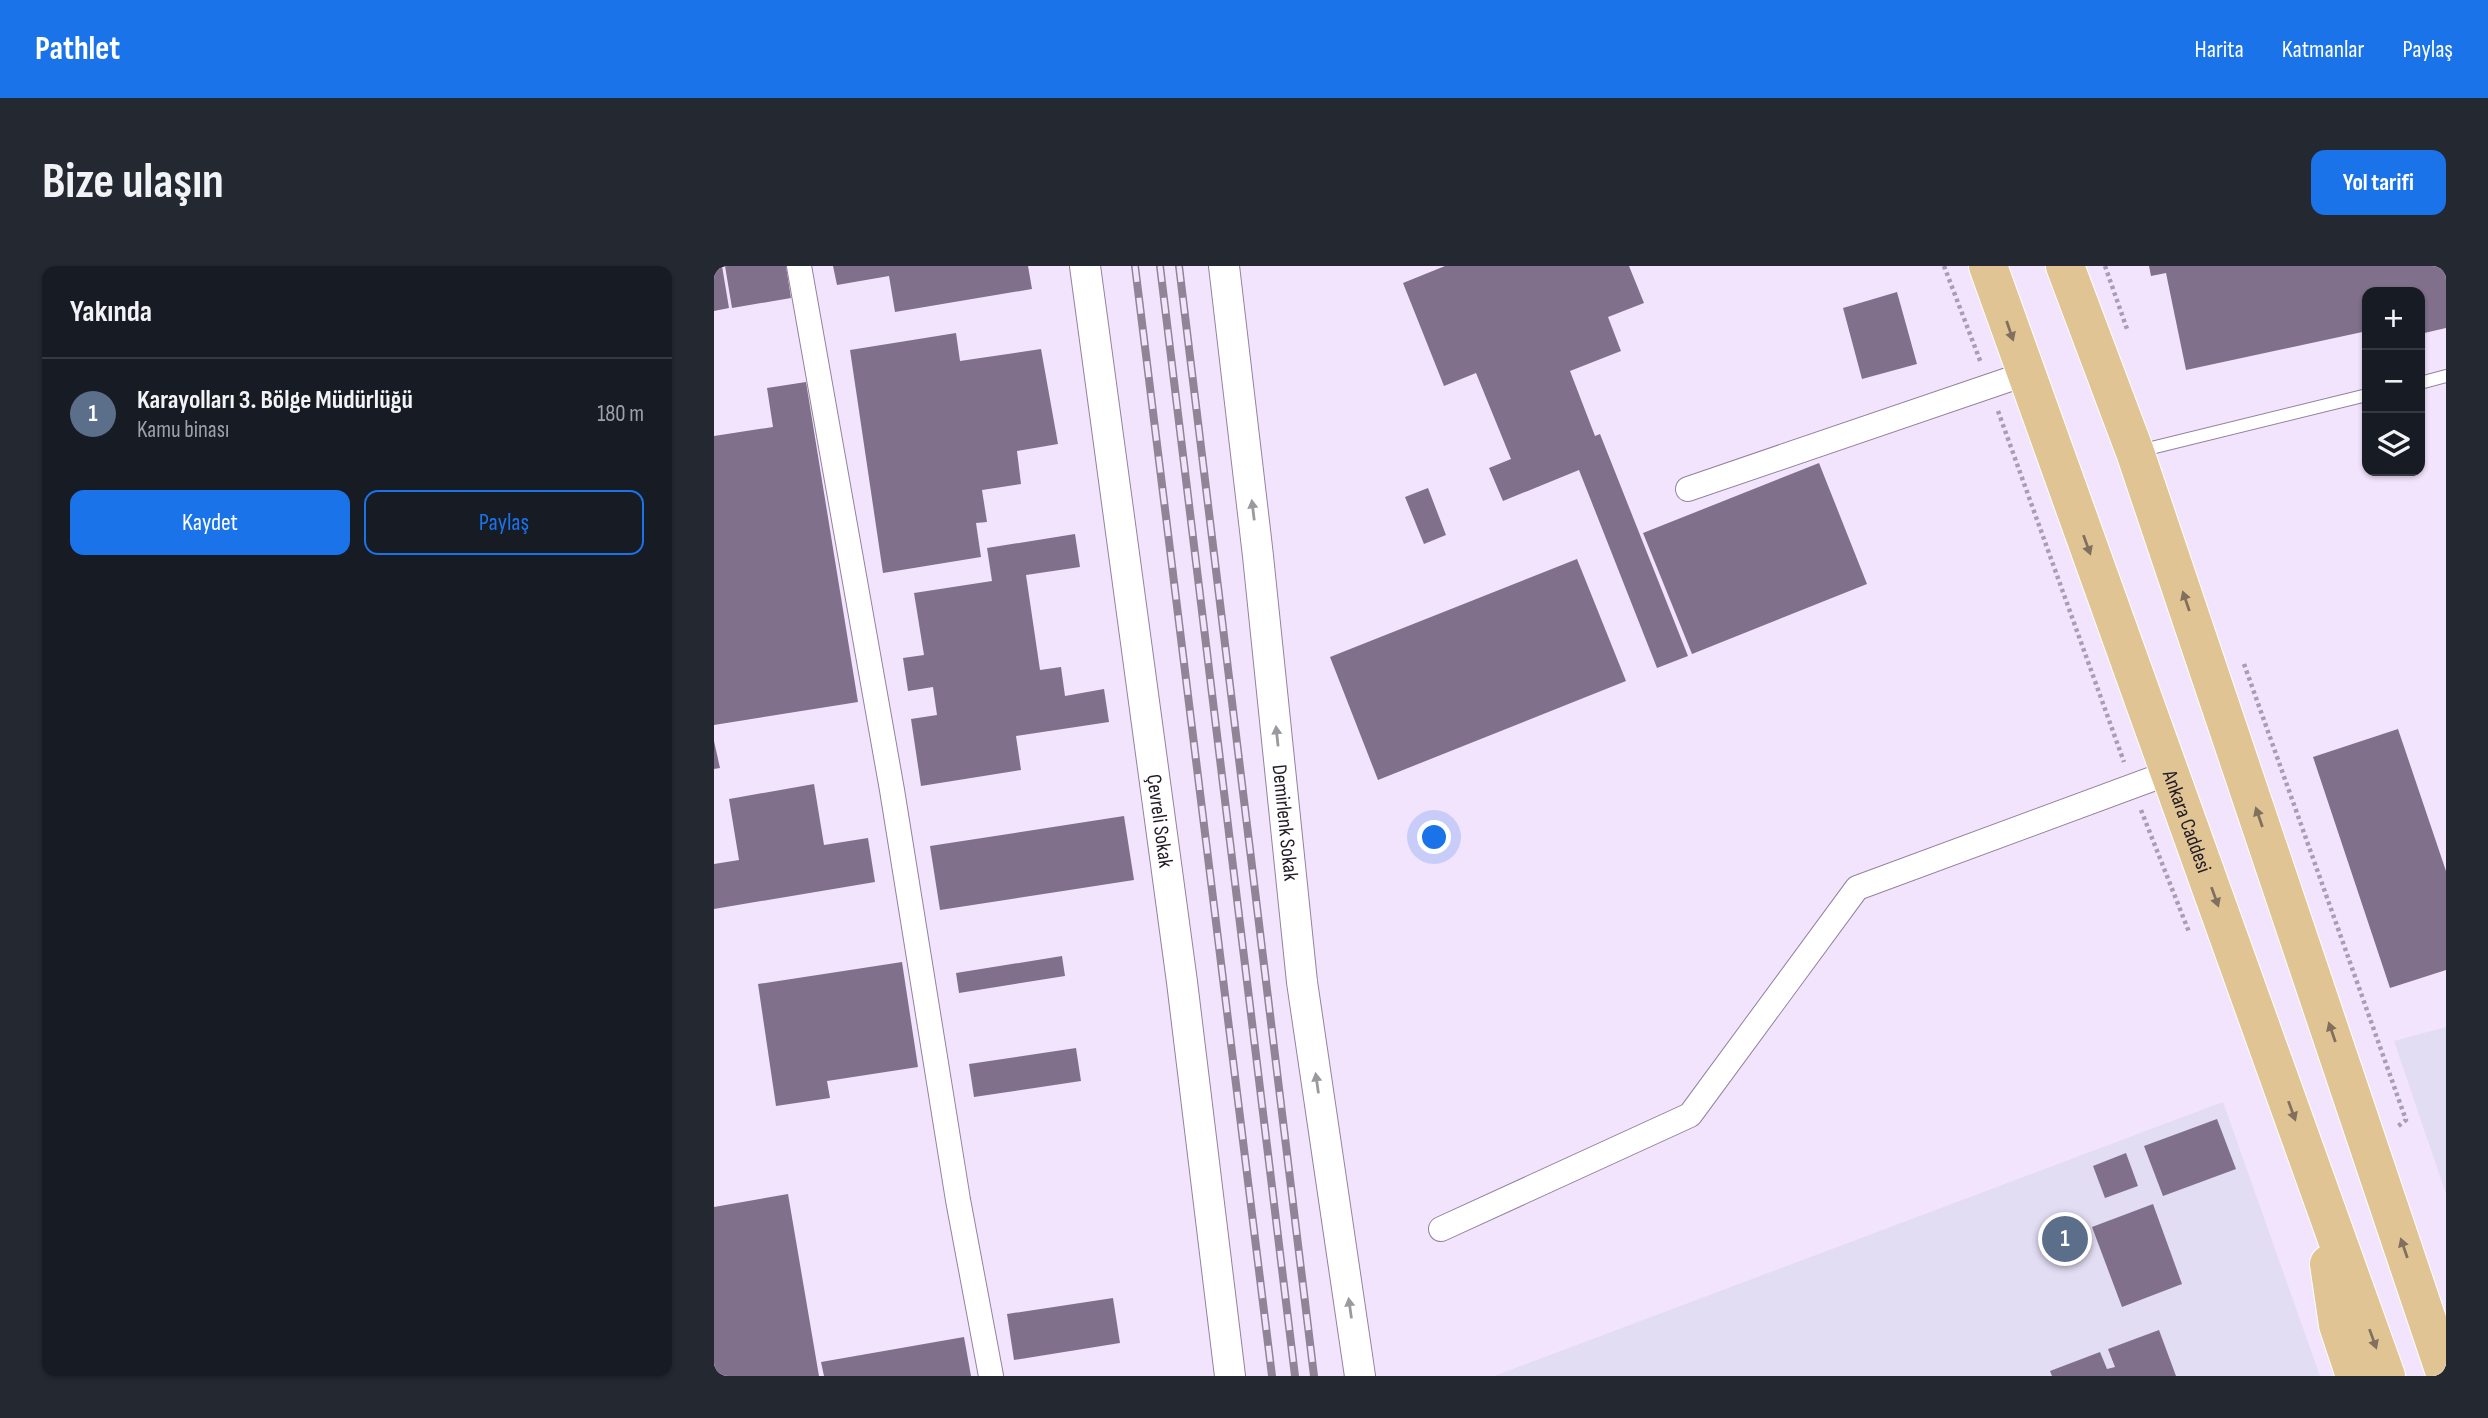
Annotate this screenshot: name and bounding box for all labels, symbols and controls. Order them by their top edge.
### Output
text: Pathlet [35,29,120,69]
text: Harita [2194,35,2244,64]
text: Katmanlar [2282,35,2365,64]
text: Paylaş [2403,35,2453,64]
button: Yol tarifi [2311,150,2446,215]
text: Bize ulaşın [42,153,224,212]
map controls [2362,287,2425,476]
button: + [2362,287,2425,350]
text: Yakında [70,294,152,330]
one-way arrow [2005,320,2016,341]
button: − [2362,350,2425,413]
text: Karayolları 3. Bölge Müdürlüğü [137,385,413,416]
text: 1 [88,400,98,428]
text: 180 m [597,400,644,428]
button: layers [2362,413,2425,476]
text: Kamu binası [137,416,229,444]
button: Kaydet [70,490,350,555]
button: Paylaş [364,490,644,555]
one-way arrow [1247,498,1258,520]
one-way arrow [2082,534,2093,555]
one-way arrow [2180,591,2191,612]
one-way arrow [1271,725,1282,747]
street label: Demirlenk Sokak [1267,763,1304,882]
street label: Ankara Caddesi [2157,766,2217,876]
street label: Çevreli Sokak [1141,773,1179,869]
one-way arrow [2253,806,2264,827]
your location [1417,820,1451,854]
one-way arrow [2210,886,2221,907]
one-way arrow [2326,1022,2336,1043]
one-way arrow [1311,1072,1322,1094]
one-way arrow [2287,1100,2298,1121]
pin: 1 [2042,1213,2088,1265]
one-way arrow [2399,1237,2409,1258]
one-way arrow [1344,1297,1355,1319]
one-way arrow [2368,1329,2379,1350]

